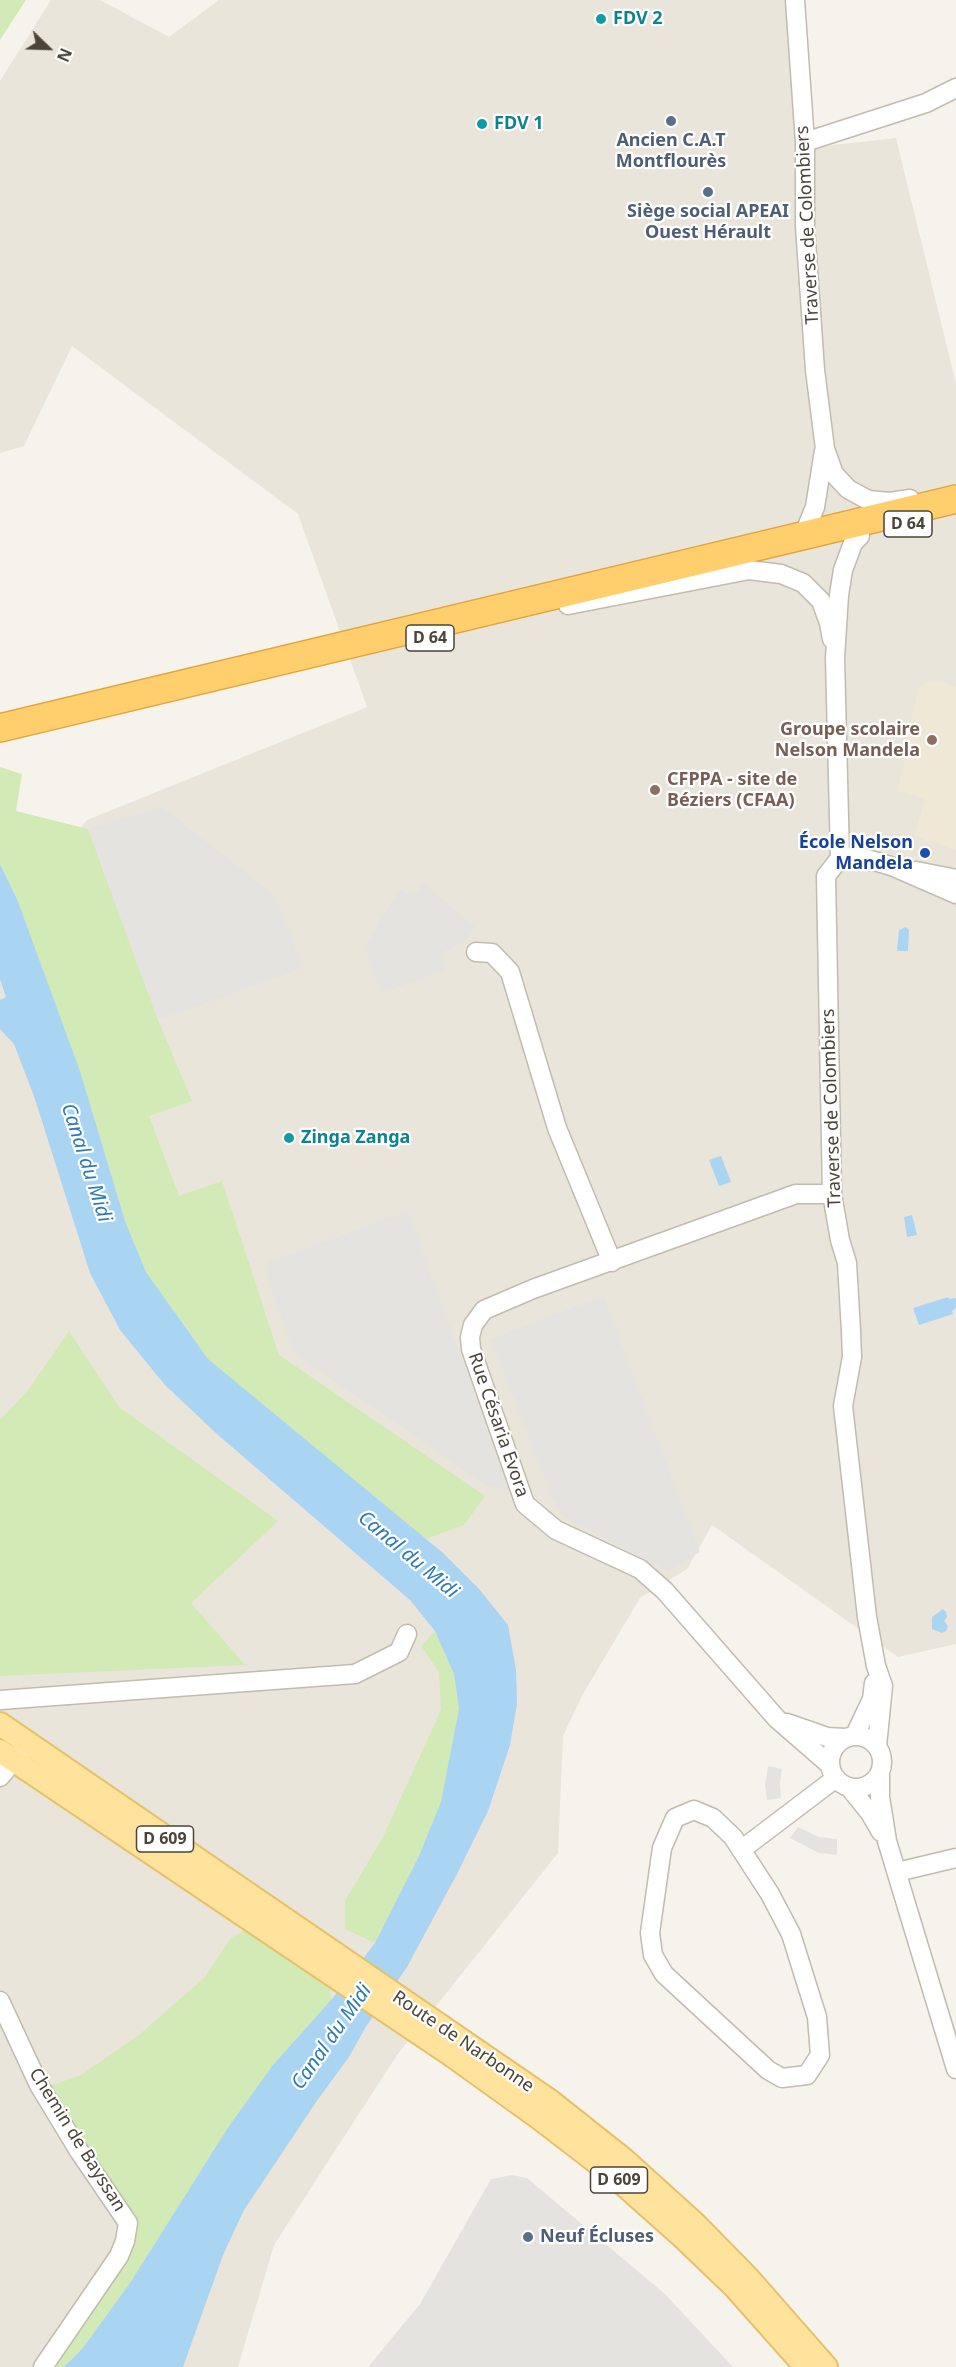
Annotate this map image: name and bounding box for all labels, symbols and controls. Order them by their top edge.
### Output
place label: FDV 2 [613,8,663,30]
marker: FDV 2 [594,12,608,26]
north arrow [18,18,78,78]
text: N [52,45,77,65]
place label: FDV 1 [494,113,544,135]
marker: Ancien C.A.T Montflourès [664,114,678,128]
marker: FDV 1 [475,117,489,131]
street label: Traverse de Colombiers [792,125,824,325]
place label: Ancien C.A.T Montflourès [616,130,726,172]
marker: Siège social APEAI Ouest Hérault [701,185,715,199]
place label: Siège social APEAI Ouest Hérault [627,201,789,244]
road number: D 64 [884,511,932,537]
road number: D 64 [406,625,454,651]
place label: Groupe scolaire Nelson Mandela [775,719,920,762]
marker: Groupe scolaire Nelson Mandela [925,733,939,747]
place label: CFPPA - site de Béziers (CFAA) [667,769,797,812]
marker: CFPPA - site de Béziers (CFAA) [648,783,662,797]
place label: École Nelson Mandela [799,832,913,874]
marker: École Nelson Mandela [918,846,932,860]
street label: Traverse de Colombiers [818,1008,846,1208]
water label: Canal du Midi [56,1101,116,1225]
place label: Zinga Zanga [301,1127,410,1149]
marker: Zinga Zanga [282,1131,296,1145]
street label: Rue Césaria Evora [463,1350,533,1500]
water label: Canal du Midi [353,1506,463,1604]
road number: D 609 [136,1826,194,1852]
water label: Canal du Midi [287,1980,377,2094]
street label: Route de Narbonne [388,1987,538,2097]
street label: Chemin de Bayssan [24,2064,130,2216]
road number: D 609 [590,2167,648,2193]
place label: Neuf Écluses [540,2226,654,2248]
marker: Neuf Écluses [521,2230,535,2244]

